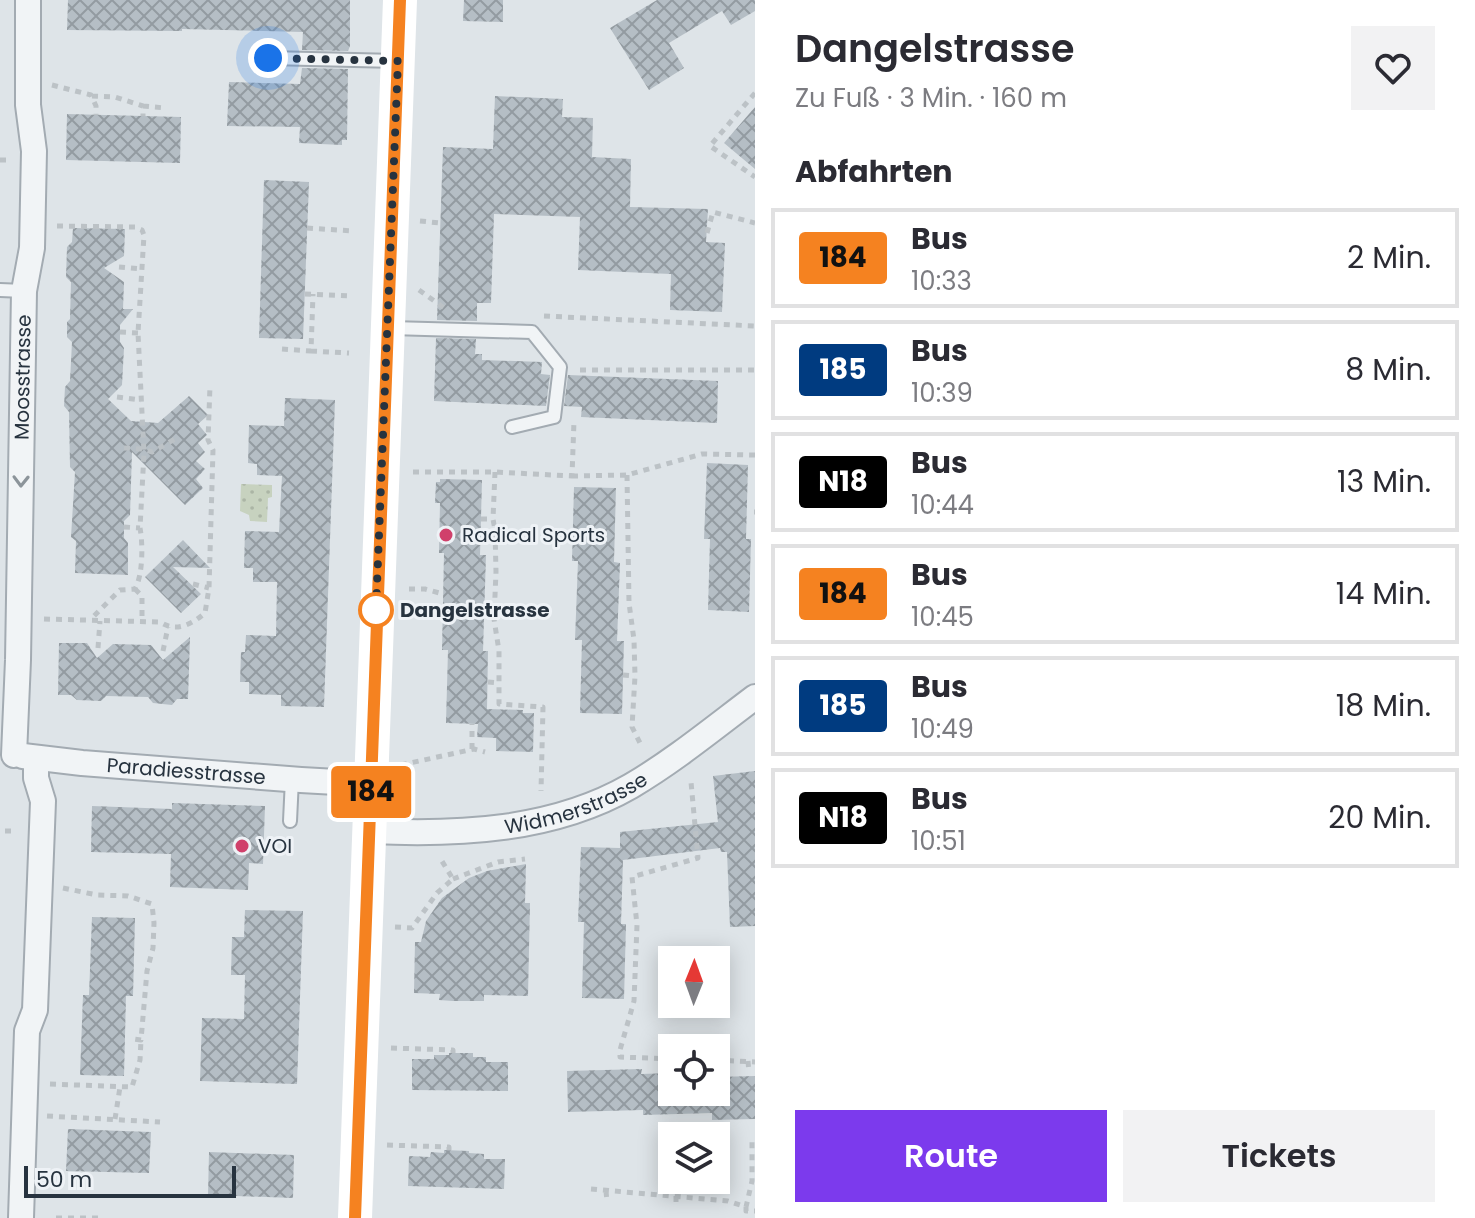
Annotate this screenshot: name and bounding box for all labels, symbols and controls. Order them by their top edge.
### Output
text: Dangelstrasse [795,22,1074,75]
button: heart [1351,26,1435,110]
your location [248,38,288,78]
text: Zu Fuß · 3 Min. · 160 m [795,80,1067,116]
text: Abfahrten [795,150,953,193]
text: Bus [911,217,968,260]
text: 2 Min. [1347,236,1431,279]
text: 184 [819,238,867,277]
text: 10:33 [911,263,972,299]
street label: Moosstrasse [8,314,38,440]
text: Bus [911,329,968,372]
text: 8 Min. [1345,348,1431,391]
text: 185 [820,350,866,389]
text: 10:39 [911,375,973,411]
text: Bus [911,441,968,484]
text: 13 Min. [1337,460,1431,503]
text: N18 [818,462,868,501]
one-way arrow [12,475,30,488]
text: 10:44 [911,487,974,523]
place label: Radical Sports [462,521,605,549]
marker: Radical Sports [437,526,455,544]
text: Bus [911,553,968,596]
text: 14 Min. [1336,572,1431,615]
text: 184 [819,574,867,613]
marker: Dangelstrasse [359,593,393,627]
place label: Dangelstrasse [400,596,549,624]
text: 10:45 [911,599,974,635]
text: Bus [911,665,968,708]
text: 18 Min. [1336,684,1431,727]
text: 185 [820,686,866,725]
text: 10:49 [911,711,974,747]
street label: Paradiesstrasse [106,751,267,791]
street label: Widmerstrasse [502,765,653,841]
line badge: 184 [325,766,417,818]
text: 184 [347,772,395,811]
text: Bus [911,777,968,820]
text: 20 Min. [1328,796,1431,839]
text: N18 [818,798,868,837]
text: 10:51 [911,823,966,859]
place label: VOI [258,832,292,860]
marker: VOI [233,837,251,855]
north arrow [658,946,730,1018]
map controls [658,946,730,1194]
button: locate [658,1034,730,1106]
button: Route [795,1110,1107,1202]
button: Tickets [1123,1110,1435,1202]
button: layers [658,1122,730,1194]
scale bar [24,1162,236,1198]
text: 50 m [36,1164,92,1195]

